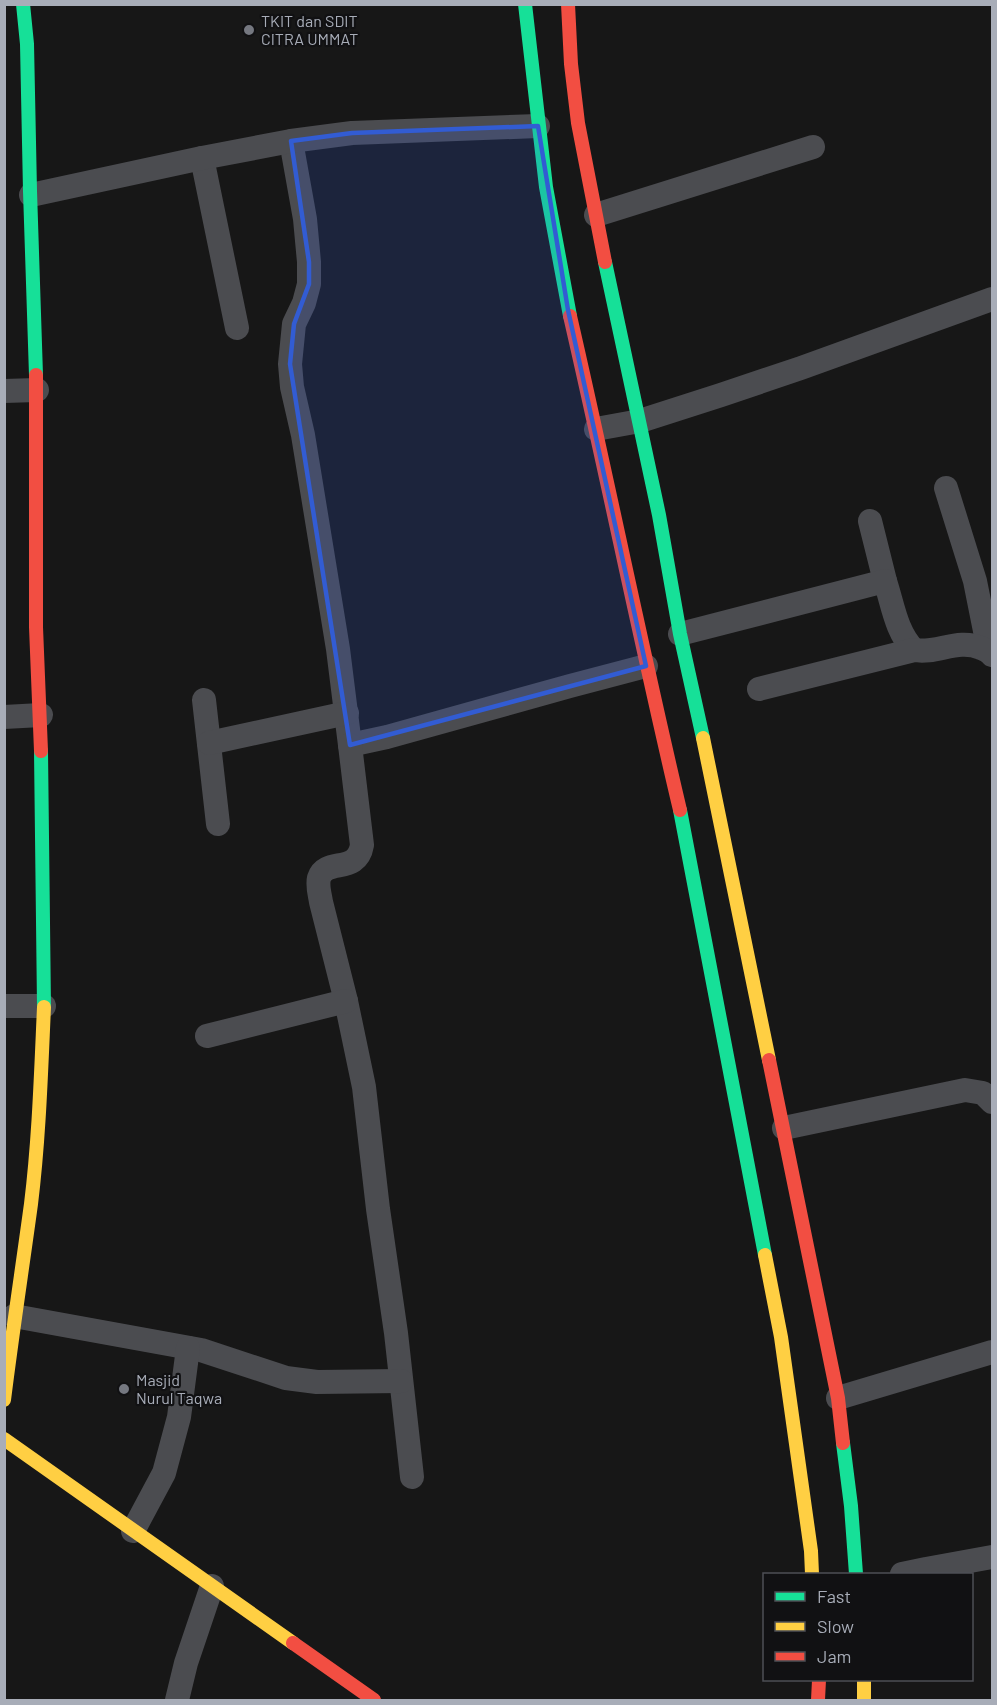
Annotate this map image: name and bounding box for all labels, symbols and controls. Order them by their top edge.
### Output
place label: TKIT dan SDIT CITRA UMMAT [261,11,358,48]
marker: TKIT dan SDIT CITRA UMMAT [242,23,256,37]
place label: Masjid Nurul Taqwa [136,1370,222,1407]
marker: Masjid Nurul Taqwa [117,1382,131,1396]
legend [763,1573,973,1681]
text: Fast [817,1585,851,1607]
text: Slow [817,1615,854,1637]
text: Jam [817,1645,851,1667]

